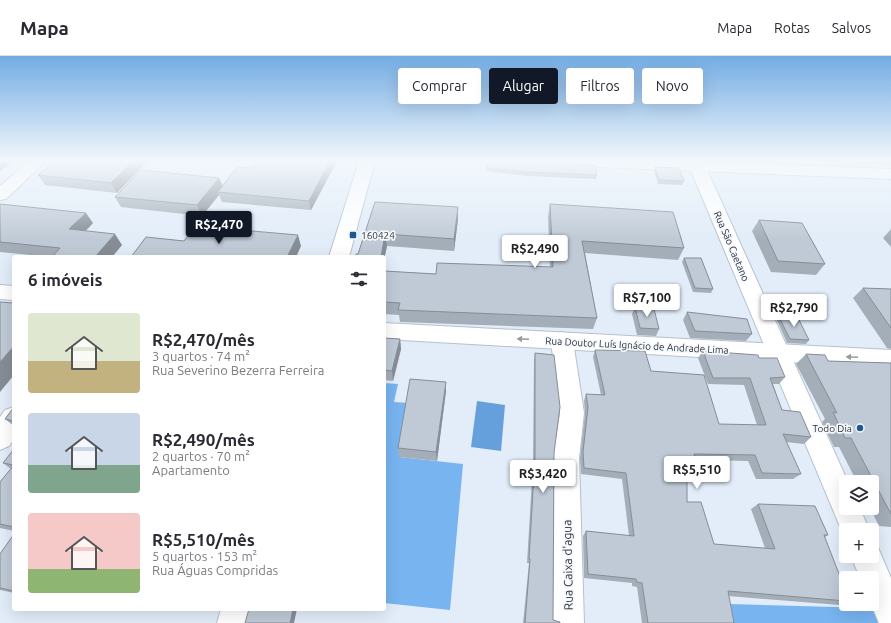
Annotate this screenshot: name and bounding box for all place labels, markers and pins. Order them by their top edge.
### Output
pin: R$2,470 [182,211,256,245]
marker: 160424 [348,230,358,240]
place label: 160424 [361,230,395,241]
pin: R$2,490 [498,235,572,269]
pin: R$7,100 [610,284,684,318]
pin: R$2,790 [757,294,831,328]
place label: Todo Dia [812,423,852,434]
marker: Todo Dia [855,423,865,433]
pin: R$5,510 [660,456,734,490]
pin: R$3,420 [506,460,580,494]

